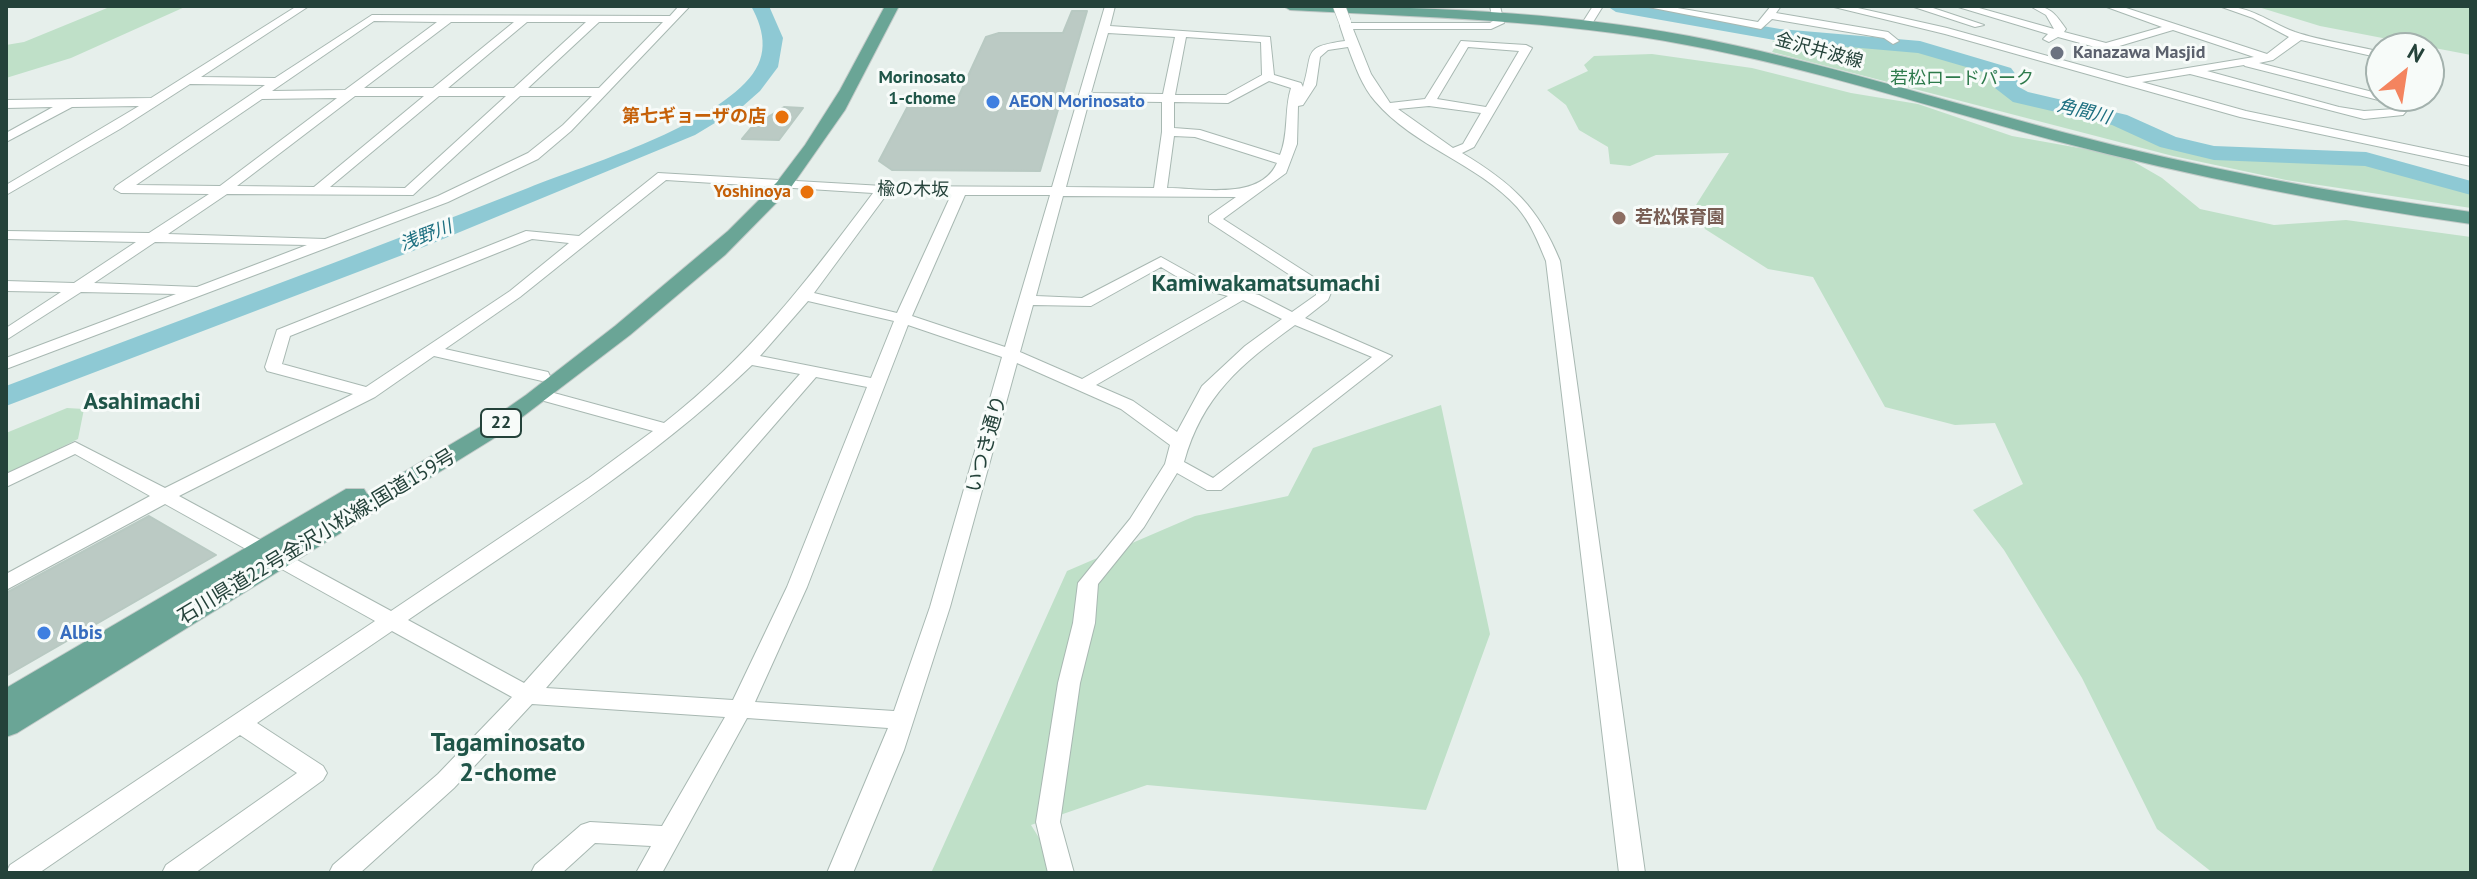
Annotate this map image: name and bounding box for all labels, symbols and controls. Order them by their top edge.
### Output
street label: 金沢井波線 [1773,29,1865,73]
north arrow [2365,32,2445,112]
text: N [2403,37,2429,69]
place label: Kanazawa Masjid [2073,42,2205,64]
marker: Kanazawa Masjid [2048,44,2066,62]
district label: Morinosato 1-chome [878,67,966,110]
park label: 若松ロードパーク [1890,68,2034,90]
place label: AEON Morinosato [1009,91,1145,113]
marker: AEON Morinosato [984,93,1002,111]
water label: 角間川 [2055,95,2113,129]
place label: 第七ギョーザの店 [622,106,766,128]
marker: 第七ギョーザの店 [773,108,791,126]
street label: 楡の木坂 [877,179,949,201]
place label: Yoshinoya [714,181,791,203]
marker: Yoshinoya [798,183,816,201]
place label: 若松保育園 [1635,207,1725,229]
marker: 若松保育園 [1610,209,1628,227]
water label: 浅野川 [397,216,455,256]
district label: Kamiwakamatsumachi [1152,270,1380,298]
district label: Asahimachi [83,388,201,416]
street label: いつき通り [962,393,1012,495]
road number: 22 [481,409,521,437]
street label: 石川県道22号金沢小松線;国道159号 [174,444,460,630]
place label: Albis [60,621,103,645]
marker: Albis [35,624,53,642]
district label: Tagaminosato 2-chome [431,728,585,790]

